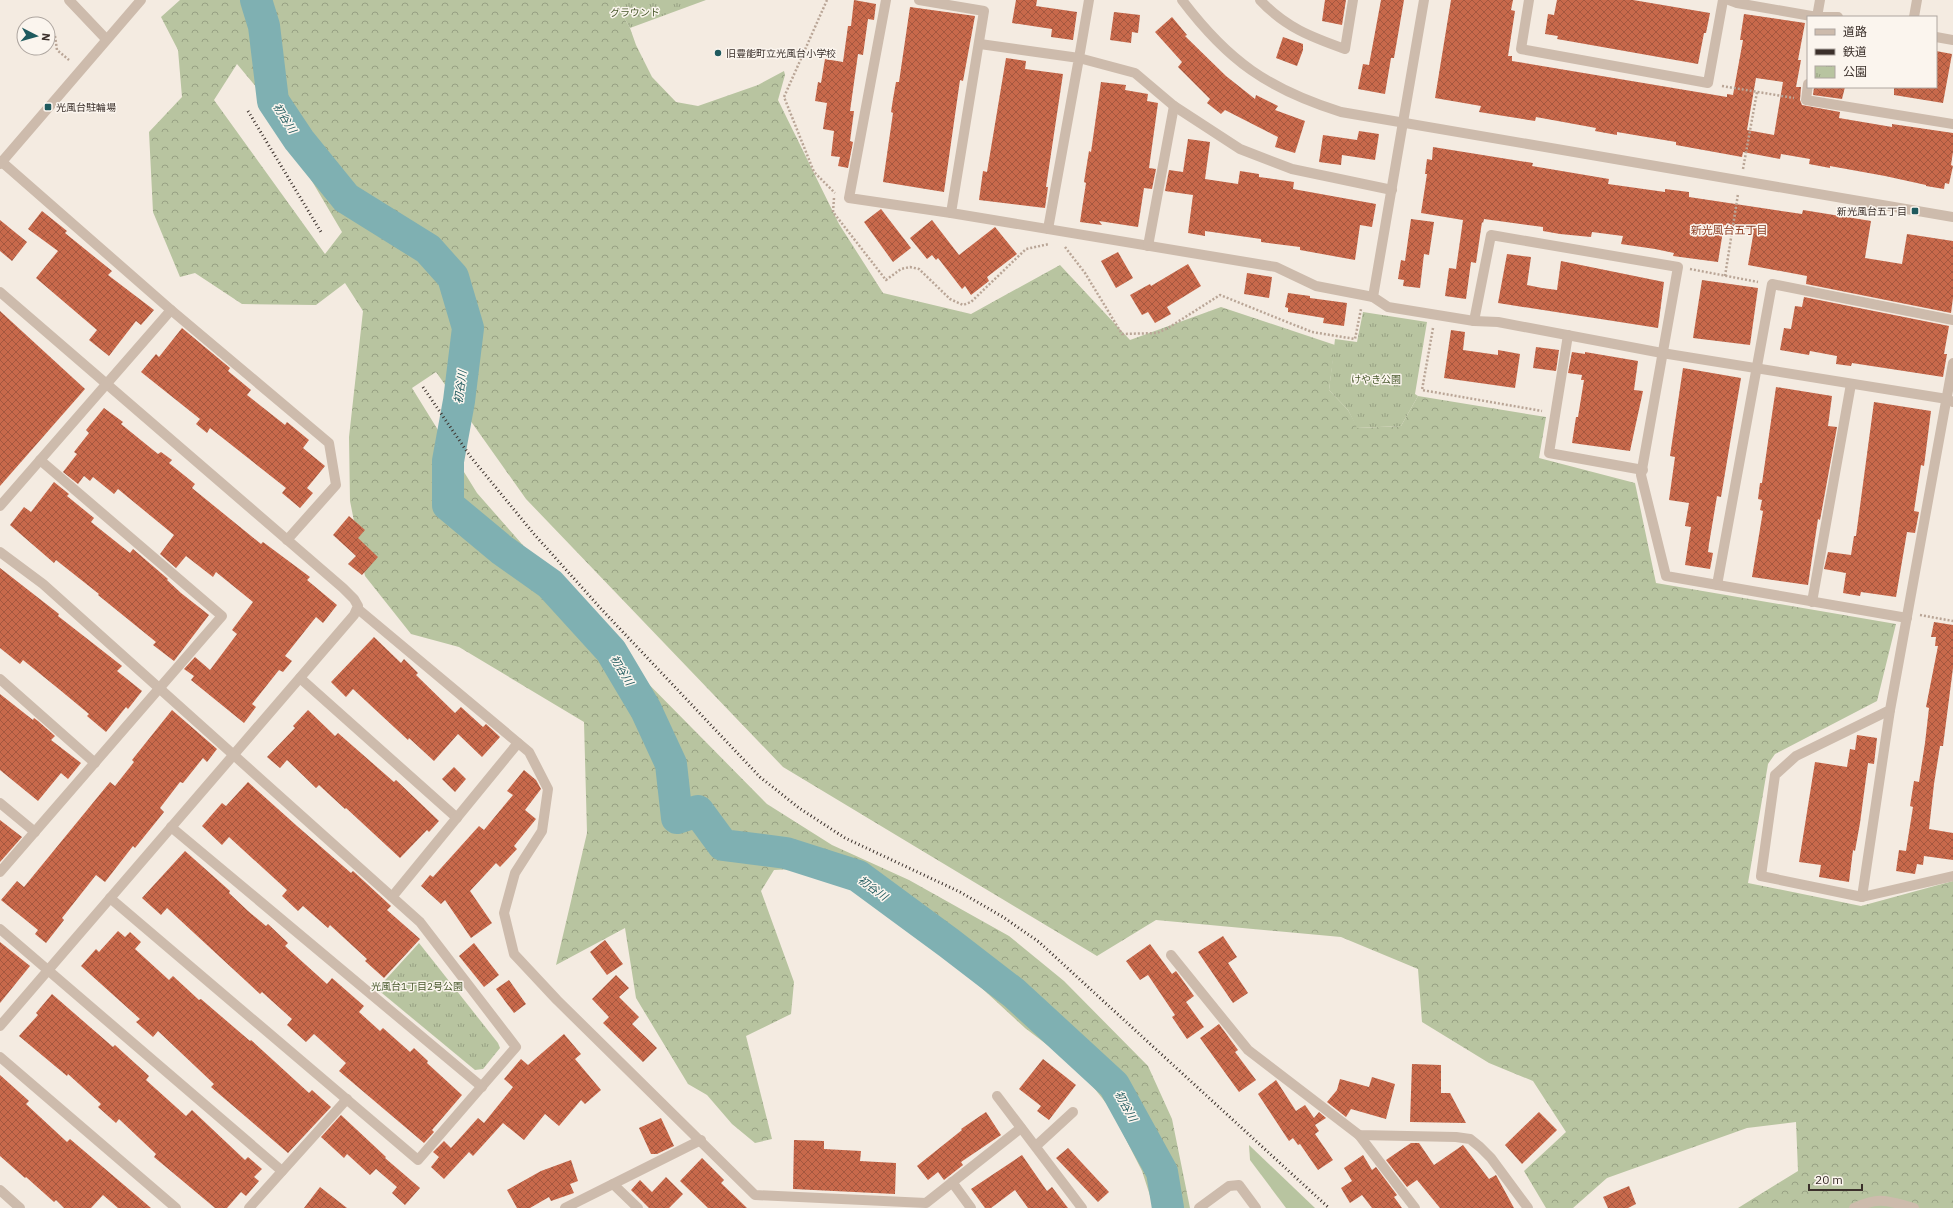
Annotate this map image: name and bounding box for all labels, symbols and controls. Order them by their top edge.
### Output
park label: グラウンド [610,6,660,19]
north arrow [16,16,56,56]
legend [1807,16,1937,88]
text: 道路 [1843,24,1867,39]
text: N [39,32,53,42]
text: 鉄道 [1843,44,1867,59]
place label: 旧豊能町立光風台小学校 [726,47,836,60]
marker: 旧豊能町立光風台小学校 [713,48,723,58]
text: 公園 [1843,64,1867,79]
water label: 初谷川 [270,100,300,137]
place label: 光風台駐輪場 [56,101,116,114]
marker: 光風台駐輪場 [43,102,53,112]
place label: 新光風台五丁目 [1837,205,1907,218]
marker: 新光風台五丁目 [1910,206,1920,216]
district label: 新光風台五丁目 [1691,223,1768,237]
water label: 初谷川 [451,369,469,404]
park label: けやき公園 [1351,373,1401,386]
water label: 初谷川 [608,652,637,689]
water label: 初谷川 [856,873,891,904]
park label: 光風台1丁目2号公園 [371,980,463,993]
water label: 初谷川 [1112,1088,1141,1125]
scale bar [1809,1166,1862,1192]
text: 20 m [1815,1172,1843,1187]

